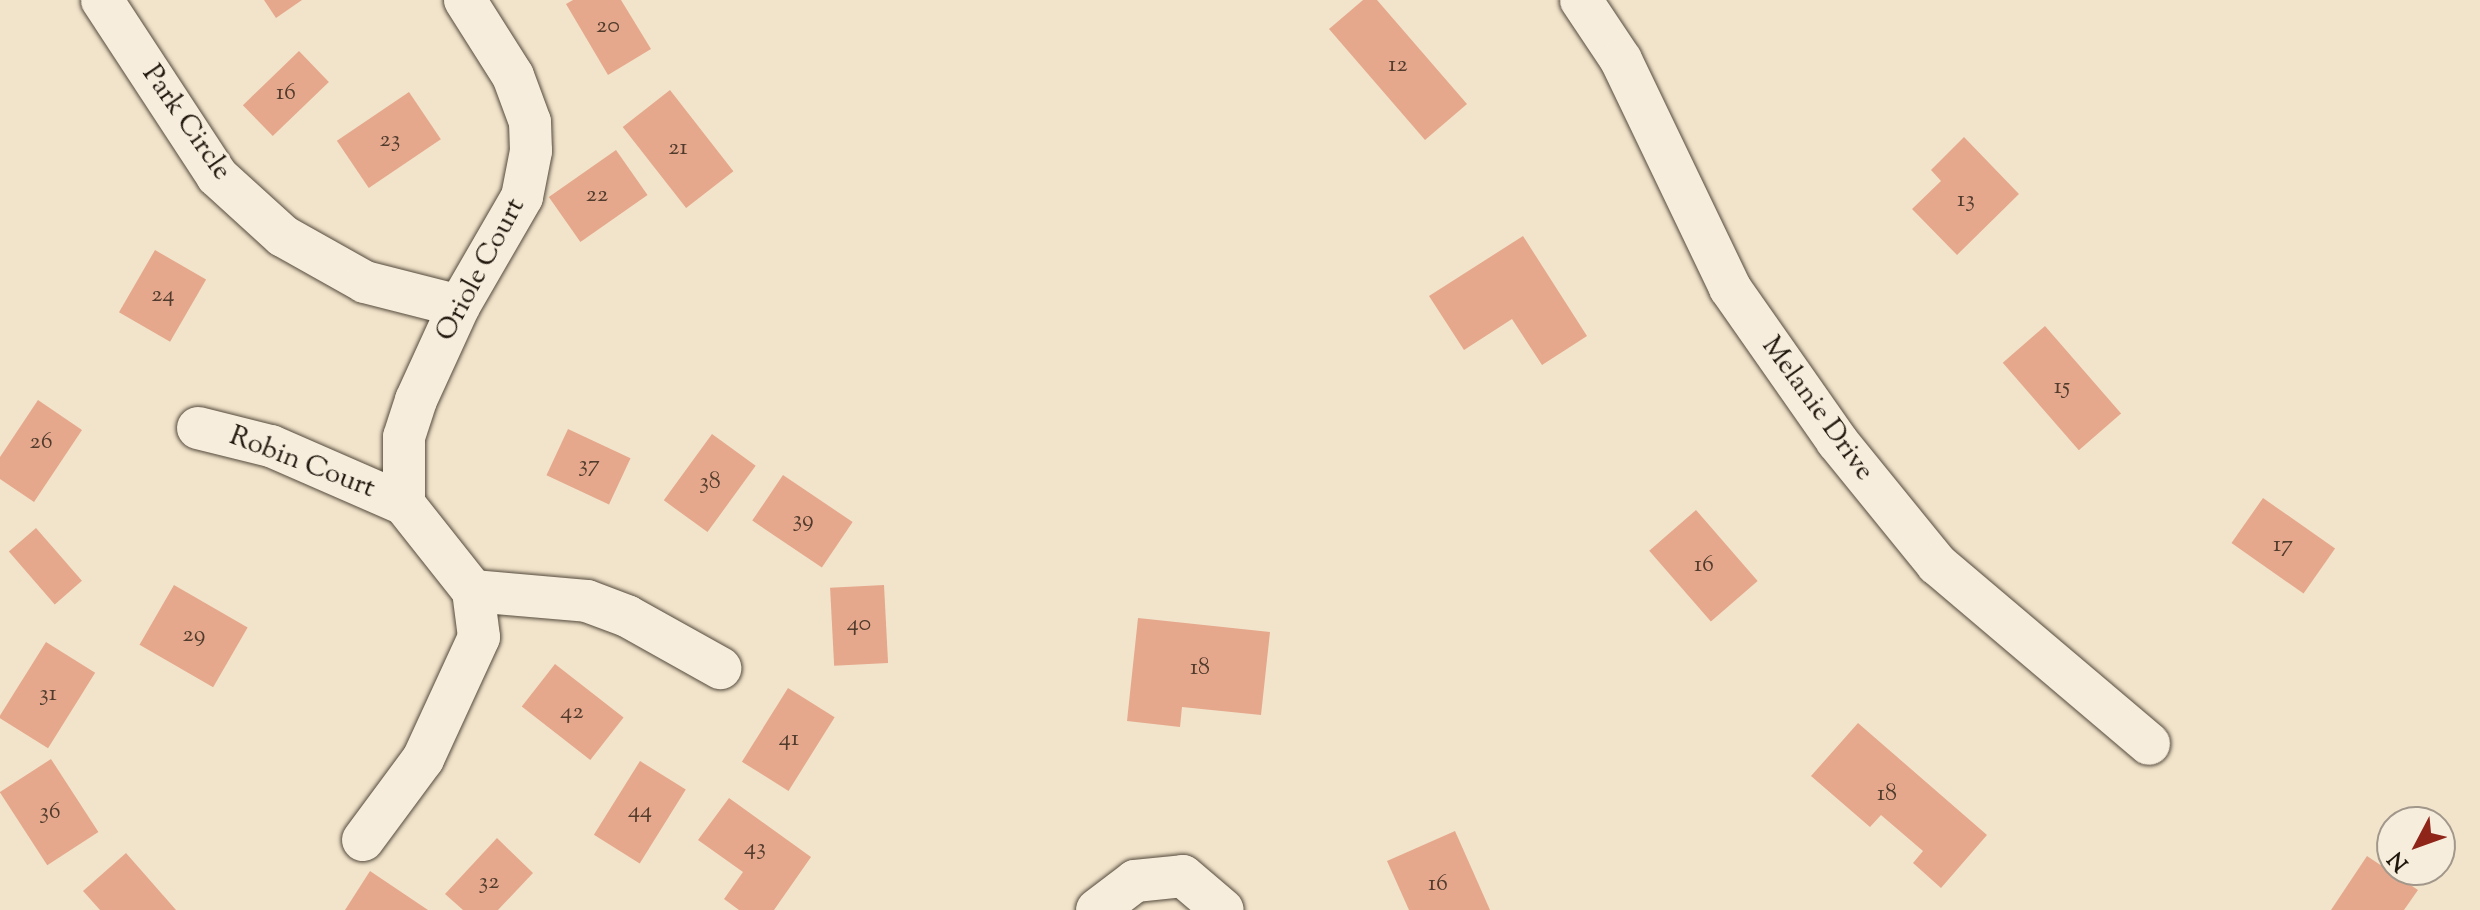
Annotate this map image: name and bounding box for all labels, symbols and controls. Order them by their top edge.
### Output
house number: 20 [596,13,620,41]
house number: 12 [1388,52,1408,80]
street label: Park Circle [134,59,238,187]
house number: 16 [276,80,296,108]
house number: 23 [380,127,400,155]
house number: 21 [668,135,688,163]
house number: 22 [586,182,608,210]
house number: 13 [1957,187,1975,215]
street label: Oriole Court [429,193,533,347]
house number: 24 [151,282,175,310]
street label: Melanie Drive [1754,330,1880,488]
house number: 15 [2054,374,2070,402]
street label: Robin Court [224,420,380,506]
house number: 26 [29,429,53,457]
house number: 37 [578,452,600,480]
house number: 38 [699,469,721,497]
house number: 39 [792,507,814,535]
house number: 17 [2273,532,2293,560]
house number: 16 [1694,552,1714,580]
house number: 40 [847,611,871,639]
house number: 29 [183,622,205,650]
house number: 18 [1190,655,1210,683]
house number: 31 [39,681,57,709]
house number: 42 [560,699,584,727]
house number: 41 [779,726,799,754]
house number: 18 [1877,781,1897,809]
house number: 44 [628,798,652,826]
house number: 36 [39,799,61,827]
north arrow [2376,806,2456,886]
house number: 43 [744,835,766,863]
text: N [2382,843,2417,878]
house number: 32 [479,869,499,897]
house number: 16 [1428,871,1448,899]

